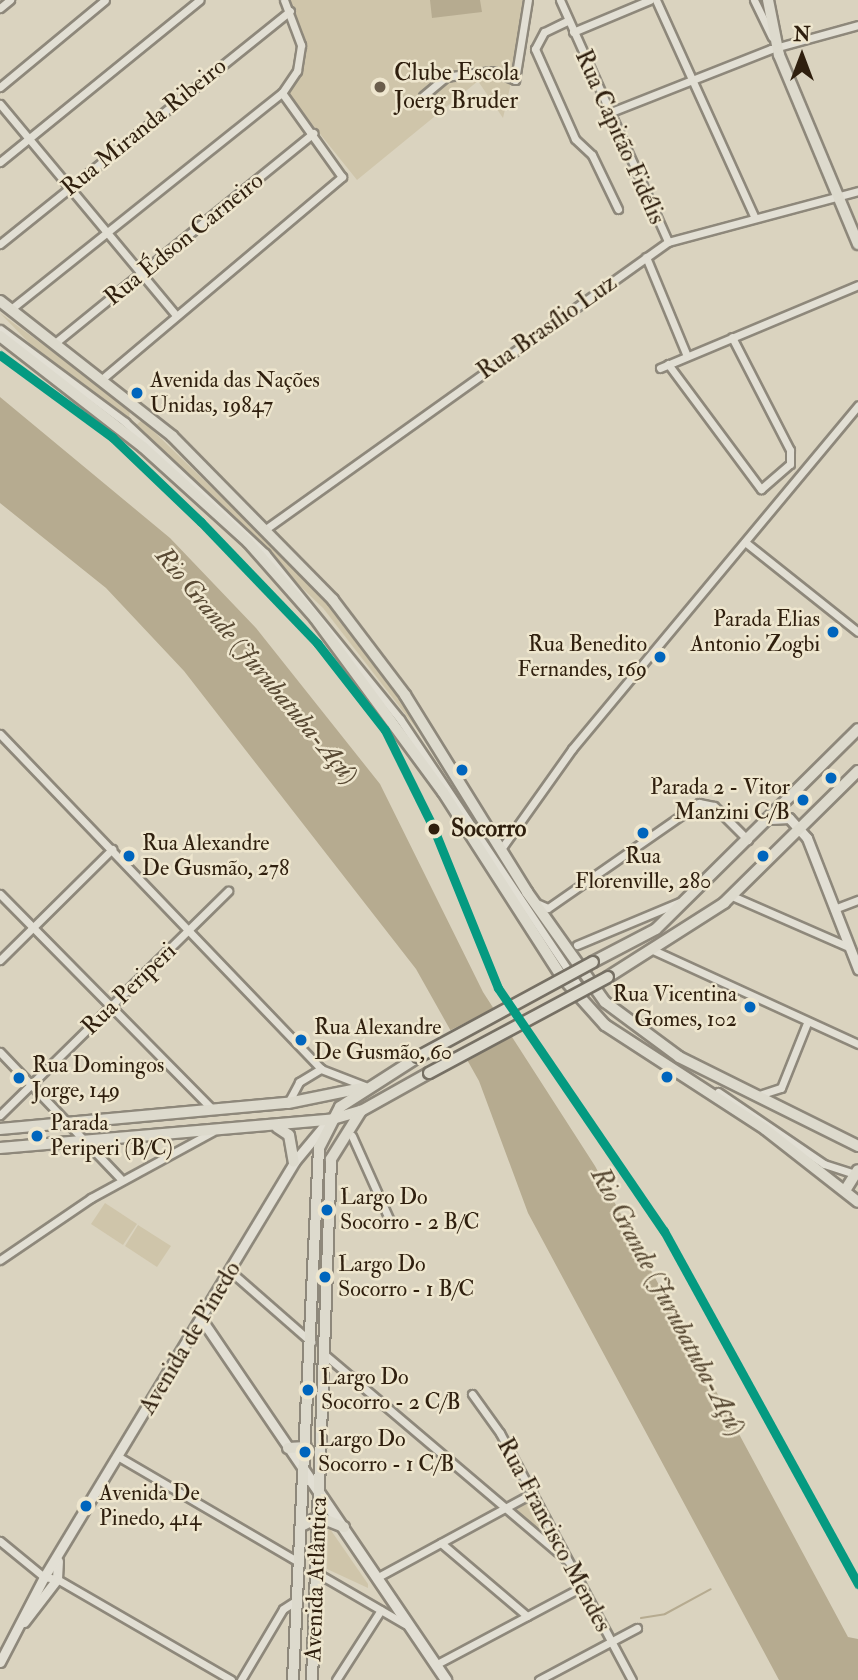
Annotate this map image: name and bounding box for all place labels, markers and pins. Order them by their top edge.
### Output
place label: Clube Escola Joerg Bruder [394,59,519,115]
marker: Clube Escola Joerg Bruder [372,79,388,95]
place label: Avenida das Nações Unidas, 19847 [150,367,320,418]
marker: Avenida das Nações Unidas, 19847 [130,386,144,400]
place label: Parada Elias Antonio Zogbi [690,606,820,658]
marker: Parada Elias Antonio Zogbi [826,625,840,639]
place label: Rua Benedito Fernandes, 169 [517,631,647,682]
marker: Rua Benedito Fernandes, 169 [653,650,667,664]
unlabelled marker [455,763,469,777]
unlabelled marker [824,771,838,785]
place label: Parada 2 - Vitor Manzini C/B [650,774,790,826]
marker: Parada 2 - Vitor Manzini C/B [796,793,810,807]
place label: Socorro [451,815,526,843]
marker: Socorro [423,818,445,840]
marker: Rua Florenville, 280 [636,826,650,840]
place label: Rua Alexandre De Gusmão, 278 [142,830,289,882]
place label: Rua Florenville, 280 [575,843,711,894]
marker: Rua Alexandre De Gusmão, 278 [122,849,136,863]
unlabelled marker [756,849,770,863]
place label: Rua Vicentina Gomes, 102 [613,981,737,1032]
marker: Rua Vicentina Gomes, 102 [743,1000,757,1014]
place label: Rua Alexandre De Gusmão, 60 [314,1014,452,1066]
marker: Rua Alexandre De Gusmão, 60 [294,1033,308,1047]
place label: Rua Domingos Jorge, 149 [32,1052,164,1104]
unlabelled marker [660,1070,674,1084]
marker: Rua Domingos Jorge, 149 [12,1071,26,1085]
place label: Parada Periperi (B/C) [50,1110,173,1162]
marker: Parada Periperi (B/C) [30,1129,44,1143]
place label: Largo Do Socorro - 2 B/C [340,1184,480,1236]
marker: Largo Do Socorro - 2 B/C [320,1203,334,1217]
place label: Largo Do Socorro - 1 B/C [338,1251,474,1302]
marker: Largo Do Socorro - 1 B/C [318,1270,332,1284]
place label: Largo Do Socorro - 2 C/B [321,1364,461,1416]
marker: Largo Do Socorro - 2 C/B [301,1383,315,1397]
place label: Largo Do Socorro - 1 C/B [318,1426,454,1478]
marker: Largo Do Socorro - 1 C/B [298,1445,312,1459]
place label: Avenida De Pinedo, 414 [99,1480,201,1532]
marker: Avenida De Pinedo, 414 [79,1499,93,1513]

